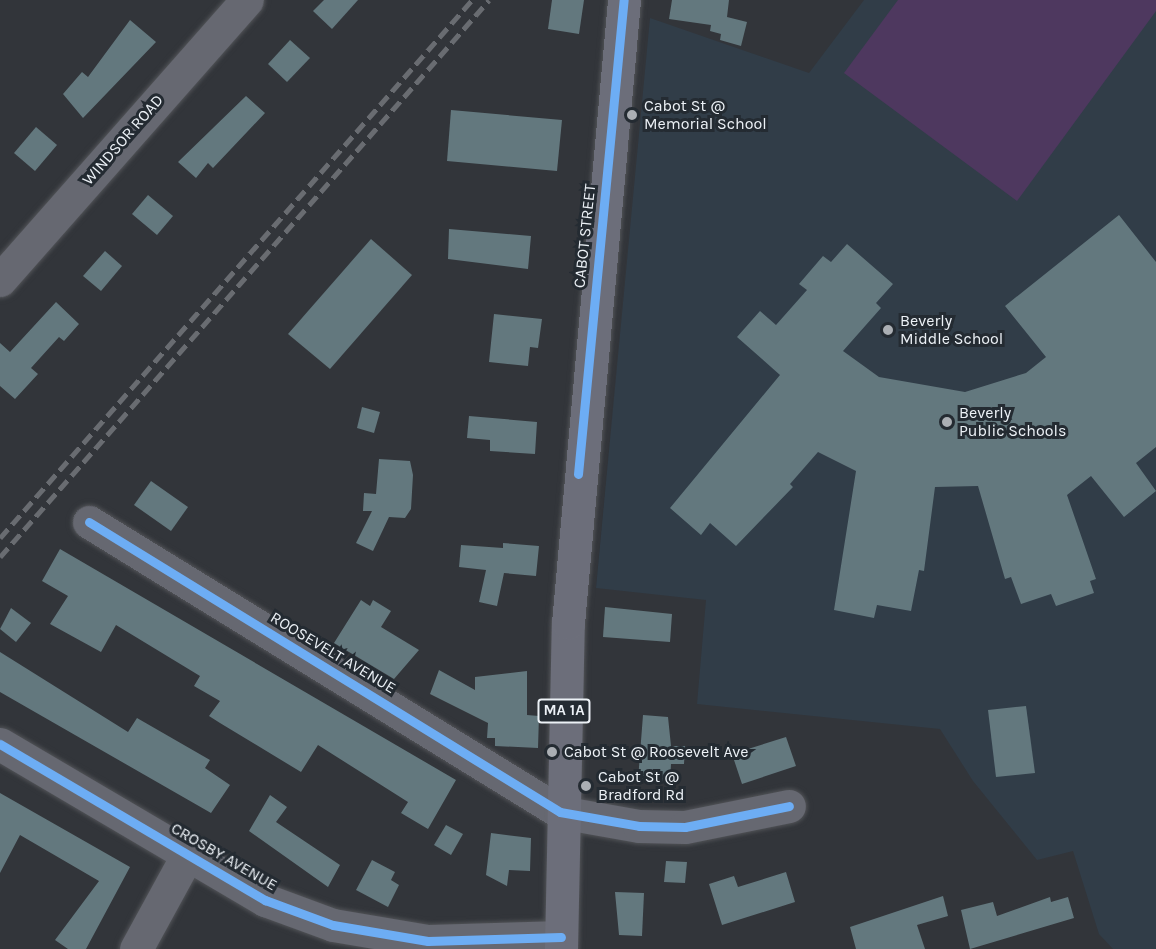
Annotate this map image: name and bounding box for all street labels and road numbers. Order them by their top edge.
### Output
street label: WINDSOR ROAD [78,91,168,189]
street label: CABOT STREET [570,183,600,289]
street label: ROOSEVELT AVENUE [267,608,399,698]
road number: MA 1A [537,699,591,723]
street label: CROSBY AVENUE [168,819,280,895]

